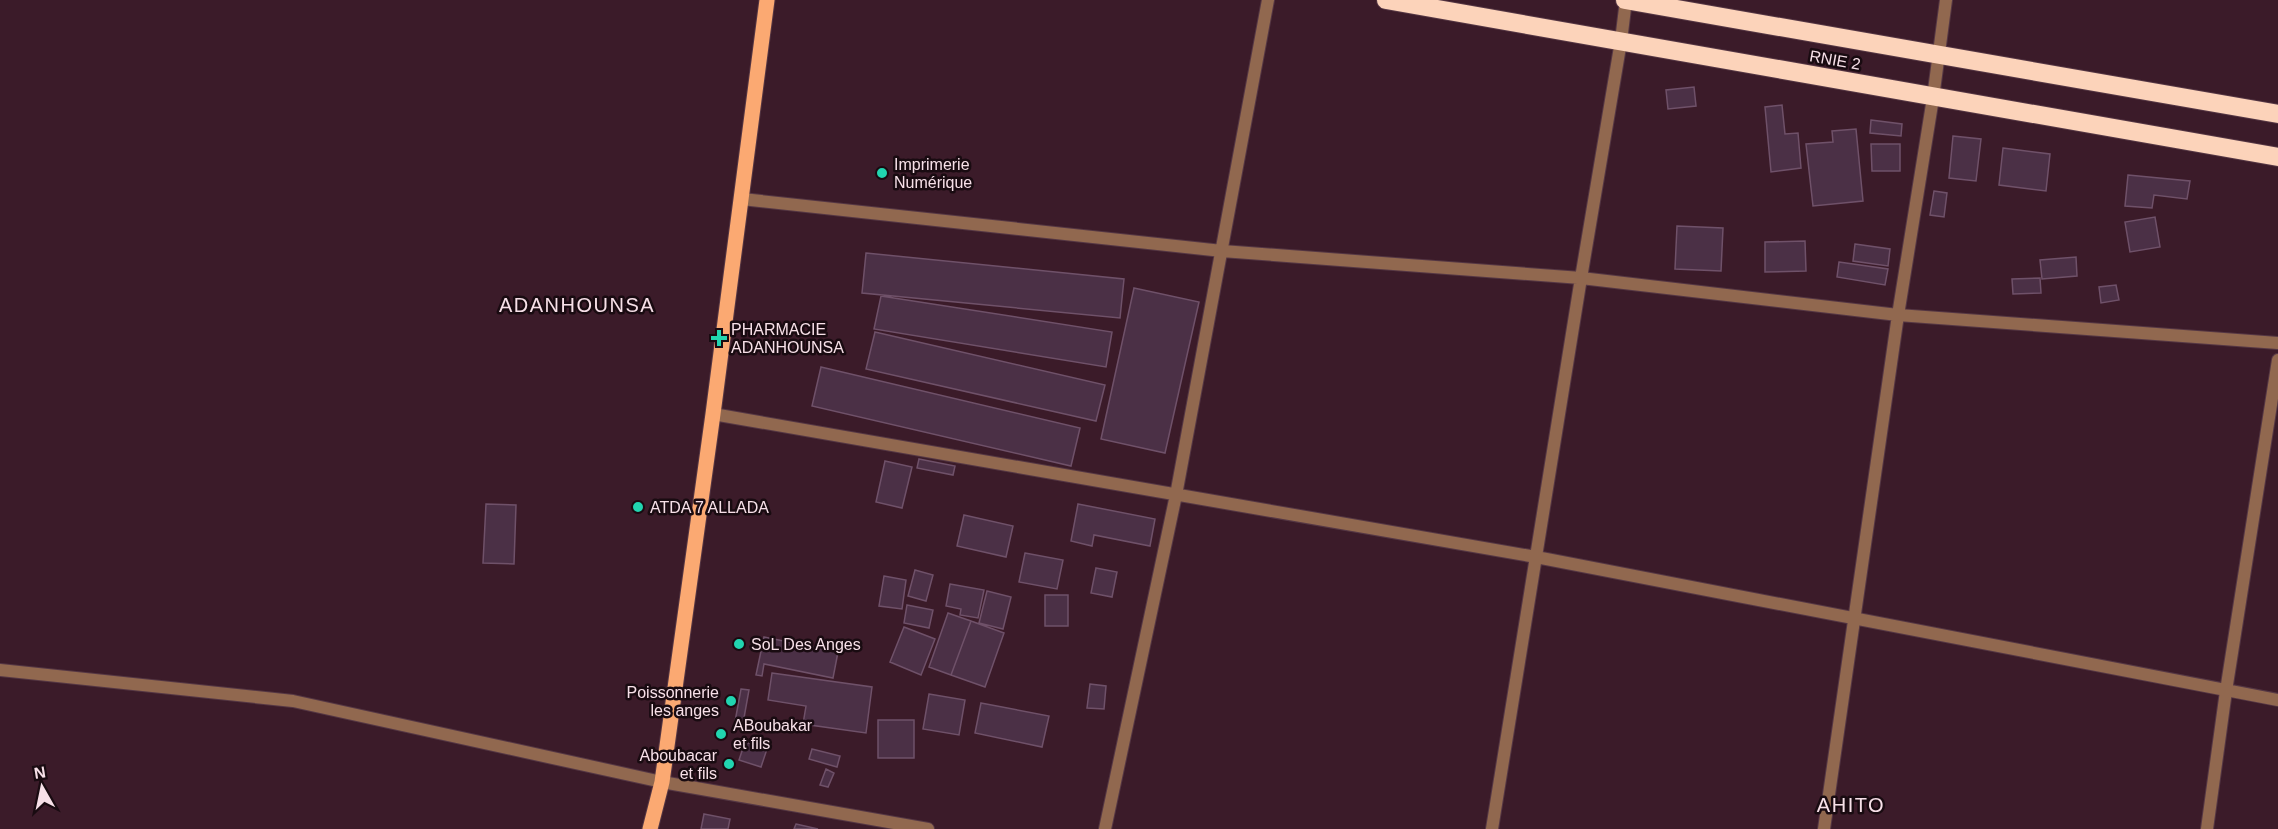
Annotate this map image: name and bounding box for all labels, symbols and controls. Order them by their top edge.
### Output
street label: RNIE 2 [1808,47,1862,73]
place label: Imprimerie Numérique [894,156,972,191]
marker: Imprimerie Numérique [875,166,889,180]
district label: ADANHOUNSA [499,294,655,316]
place label: PHARMACIE ADANHOUNSA [731,321,844,356]
marker: PHARMACIE ADANHOUNSA [712,331,726,345]
place label: ATDA 7 ALLADA [650,499,769,516]
marker: ATDA 7 ALLADA [631,500,645,514]
place label: SoL Des Anges [751,636,861,653]
marker: SoL Des Anges [732,637,746,651]
place label: Poissonnerie les anges [627,684,719,719]
marker: Poissonnerie les anges [724,694,738,708]
place label: ABoubakar et fils [733,717,813,752]
marker: ABoubakar et fils [714,727,728,741]
place label: Aboubacar et fils [640,747,718,782]
north arrow [12,757,72,817]
marker: Aboubacar et fils [722,757,736,771]
text: N [33,763,47,782]
district label: AHITO [1817,794,1885,816]

